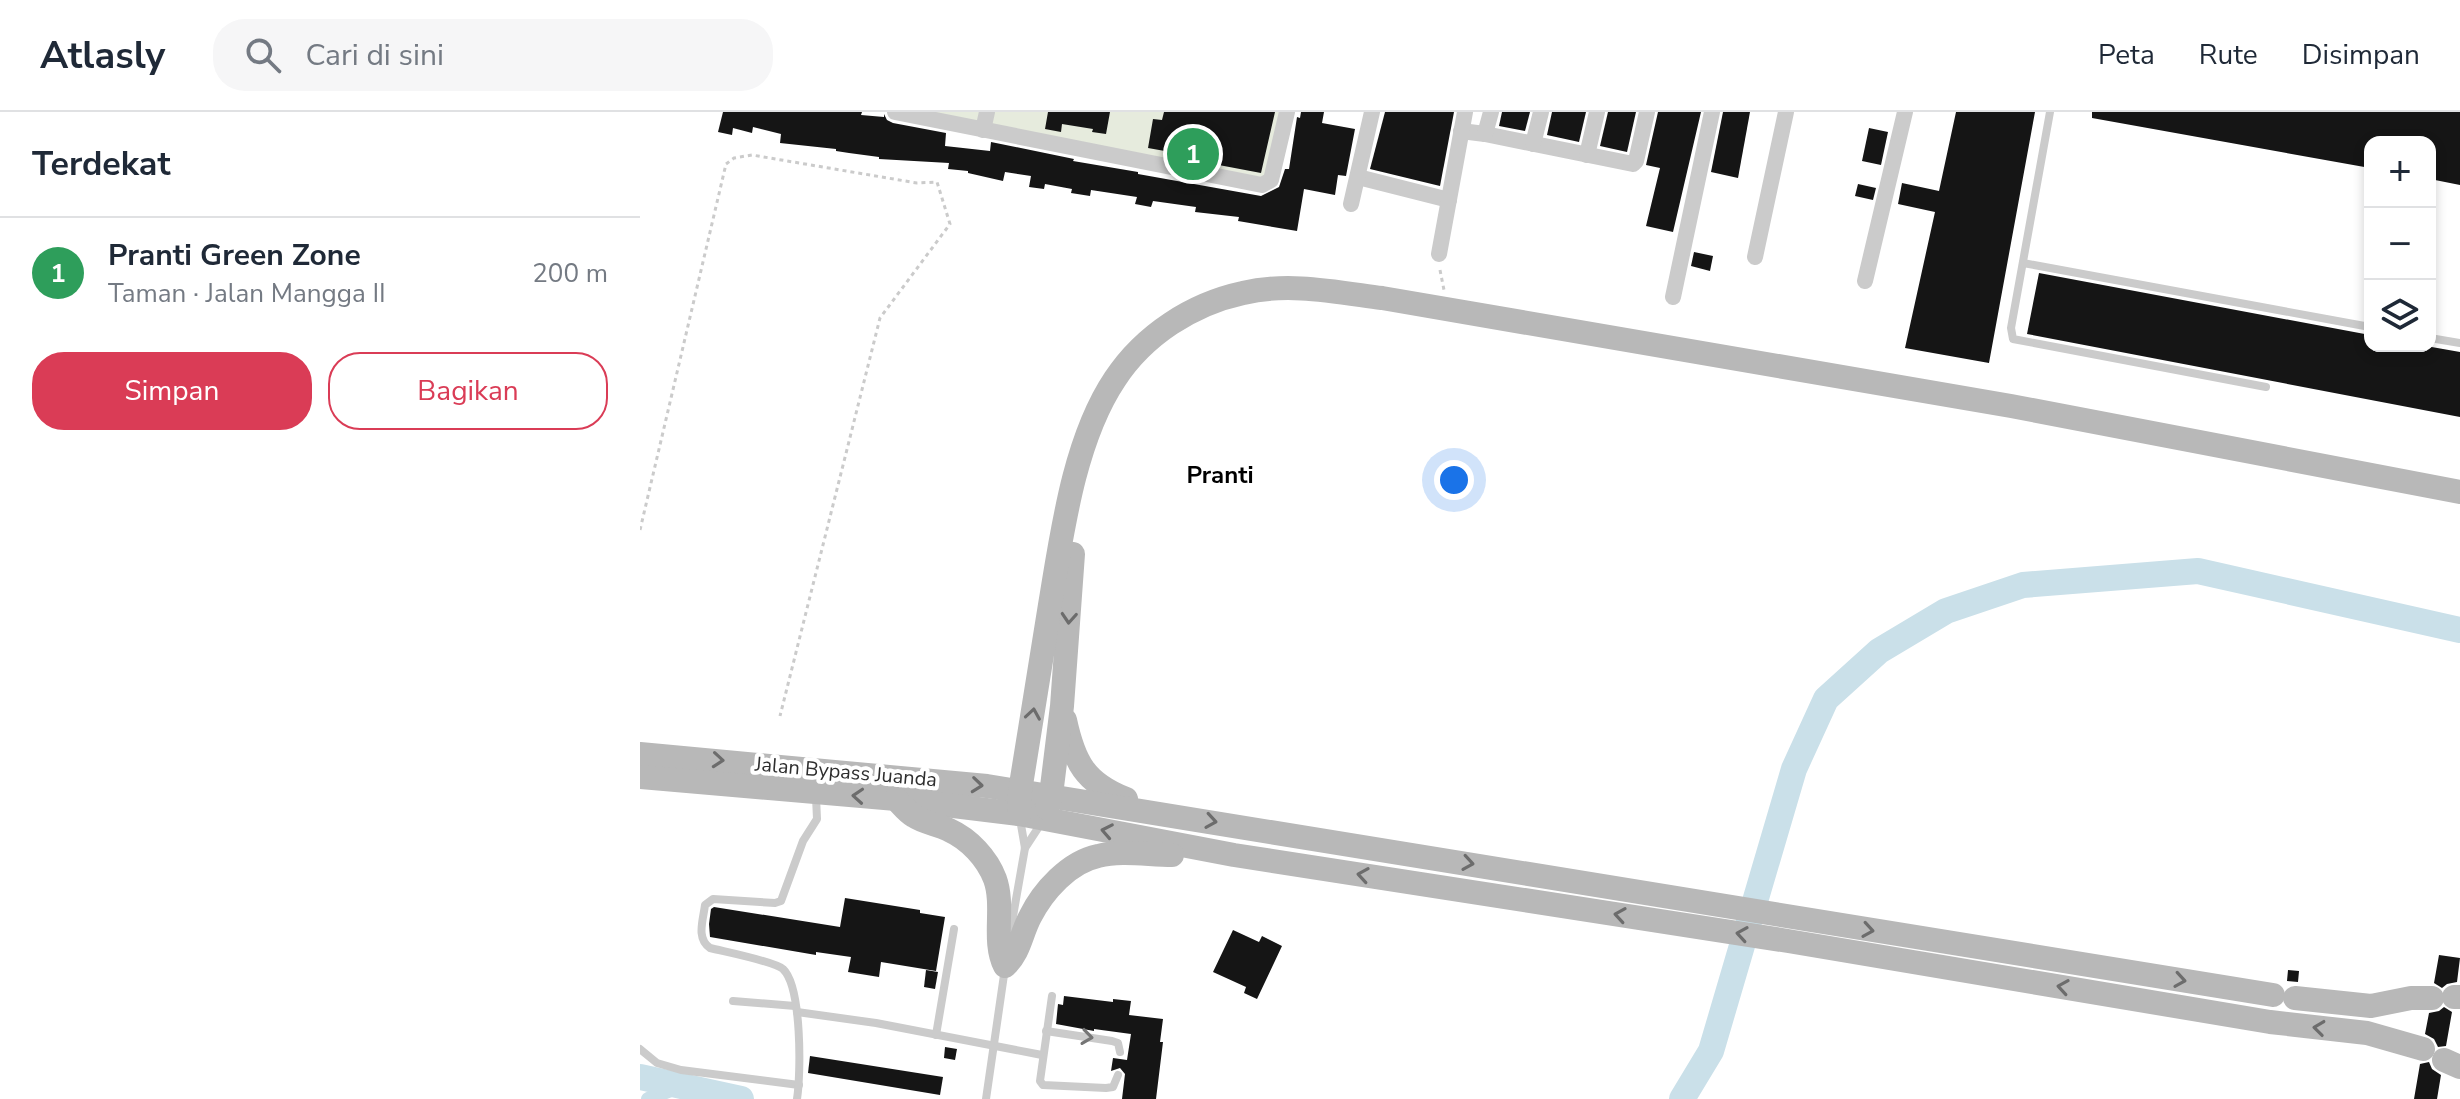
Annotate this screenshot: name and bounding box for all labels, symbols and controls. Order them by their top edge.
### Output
search box [213,19,773,91]
text: Atlasly [40,30,165,81]
icon: search [241,33,285,77]
text: Cari di sini [305,35,444,76]
text: Peta [2098,36,2155,74]
text: Rute [2199,36,2258,74]
text: Disimpan [2302,36,2420,74]
pin: 1 [1167,124,1219,184]
map controls [2364,136,2436,352]
button: + [2364,136,2436,208]
text: Terdekat [32,141,170,187]
button: − [2364,208,2436,280]
text: Pranti Green Zone [108,235,361,276]
text: 1 [50,256,66,291]
text: 200 m [532,256,608,291]
text: Taman · Jalan Mangga II [108,276,386,311]
button: layers [2364,280,2436,352]
button: Simpan [32,352,312,430]
button: Bagikan [328,352,608,430]
district label: Pranti [1186,459,1254,491]
your location [1434,460,1474,500]
one-way arrow [1061,612,1078,625]
one-way arrow [1023,707,1040,721]
one-way arrow [712,751,725,768]
street label: Jalan Bypass Juanda [753,751,938,793]
one-way arrow [970,776,983,793]
one-way arrow [851,788,864,805]
one-way arrow [1204,812,1218,829]
one-way arrow [1100,824,1114,841]
one-way arrow [1461,854,1475,871]
one-way arrow [1356,867,1370,884]
one-way arrow [1613,907,1627,924]
one-way arrow [1861,921,1875,938]
one-way arrow [1736,926,1749,943]
one-way arrow [2173,971,2187,988]
one-way arrow [2056,979,2069,996]
one-way arrow [2312,1019,2325,1036]
one-way arrow [1080,1028,1094,1045]

